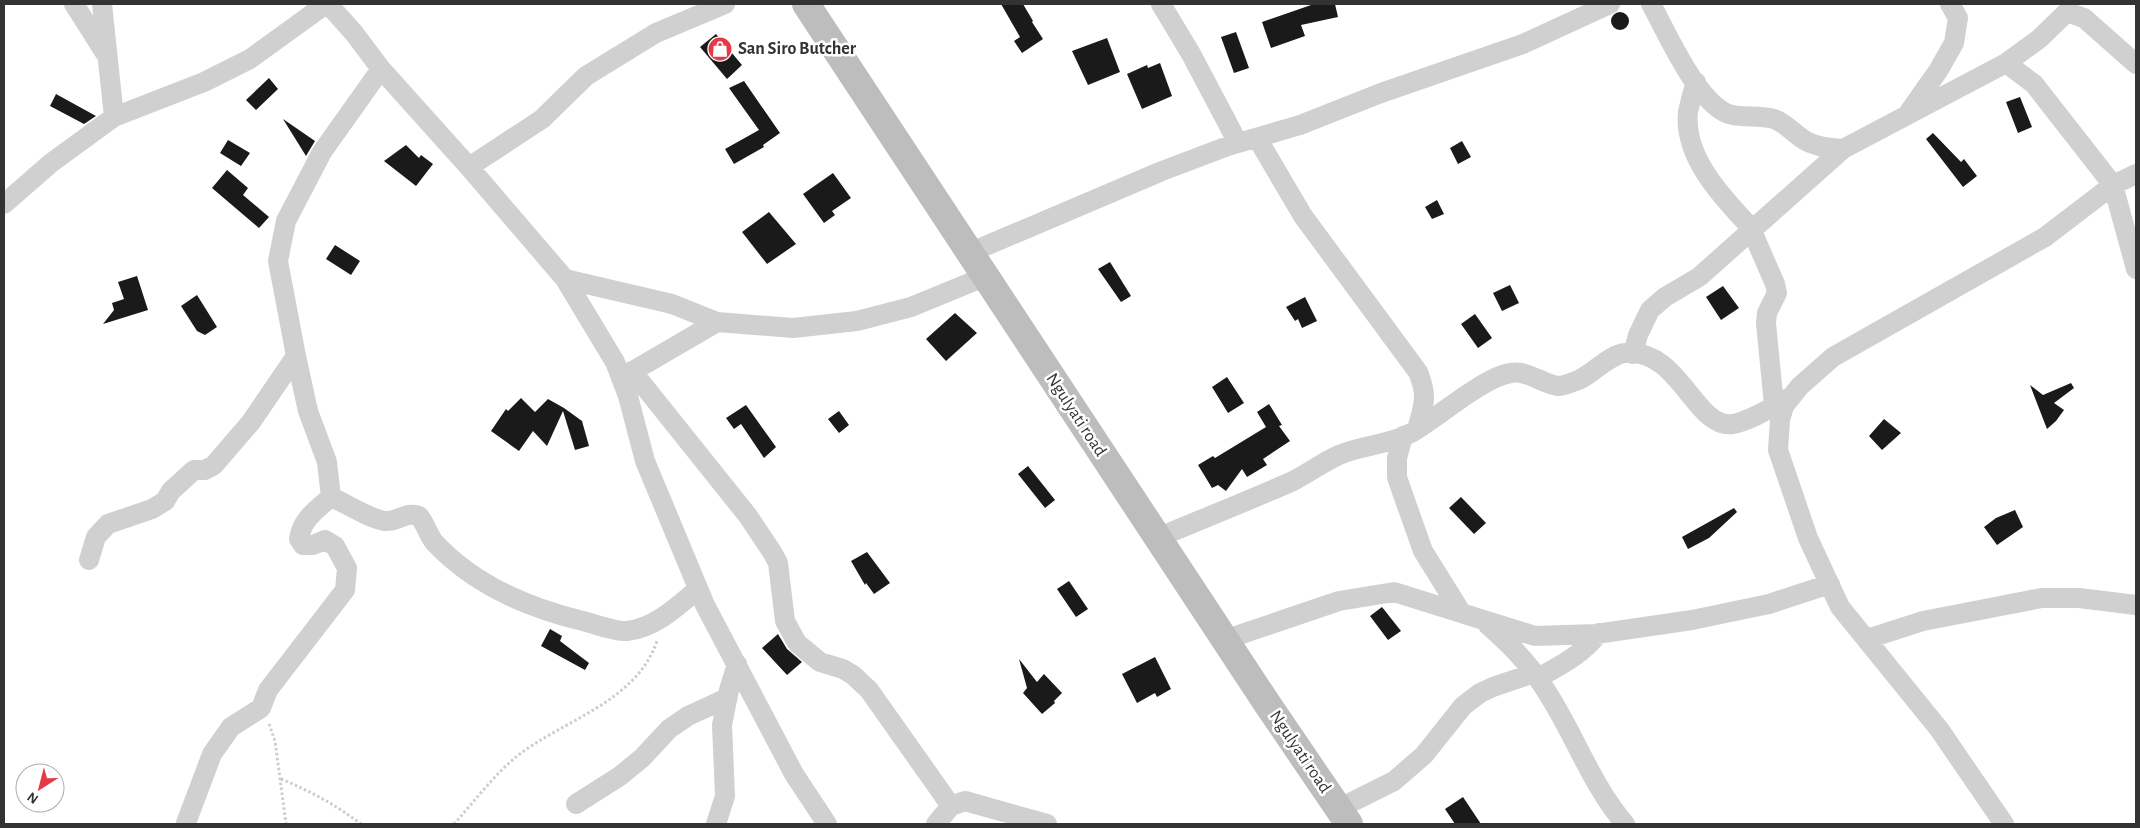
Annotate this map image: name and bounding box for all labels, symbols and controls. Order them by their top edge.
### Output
shop icon: San Siro Butcher [707,36,733,62]
place label: San Siro Butcher [738,40,857,58]
street label: Ngulyati road [1043,370,1109,460]
street label: Ngulyati road [1266,707,1334,797]
north arrow [15,763,65,813]
text: N [25,789,41,806]

